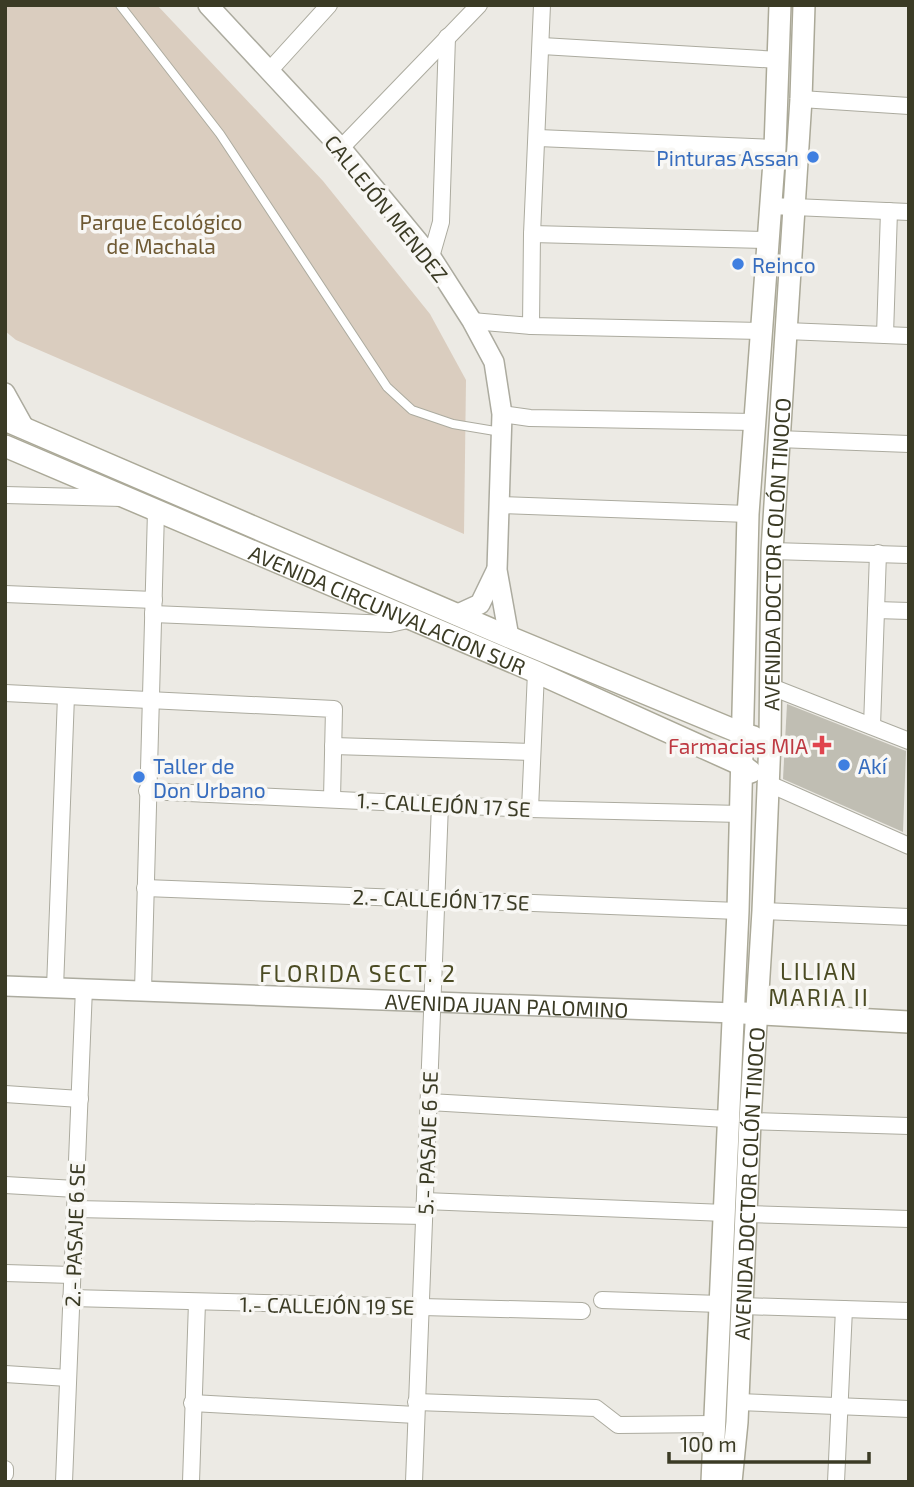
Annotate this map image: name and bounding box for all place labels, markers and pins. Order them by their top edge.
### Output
place label: Pinturas Assan [656,145,799,170]
marker: Pinturas Assan [805,149,821,165]
place label: Reinco [752,252,816,277]
marker: Reinco [730,256,746,272]
place label: Farmacias MIA [668,733,808,758]
marker: Farmacias MIA [814,737,830,753]
place label: Taller de Don Urbano [153,753,266,802]
place label: Akí [858,753,888,778]
marker: Akí [836,757,852,773]
marker: Taller de Don Urbano [131,769,147,785]

